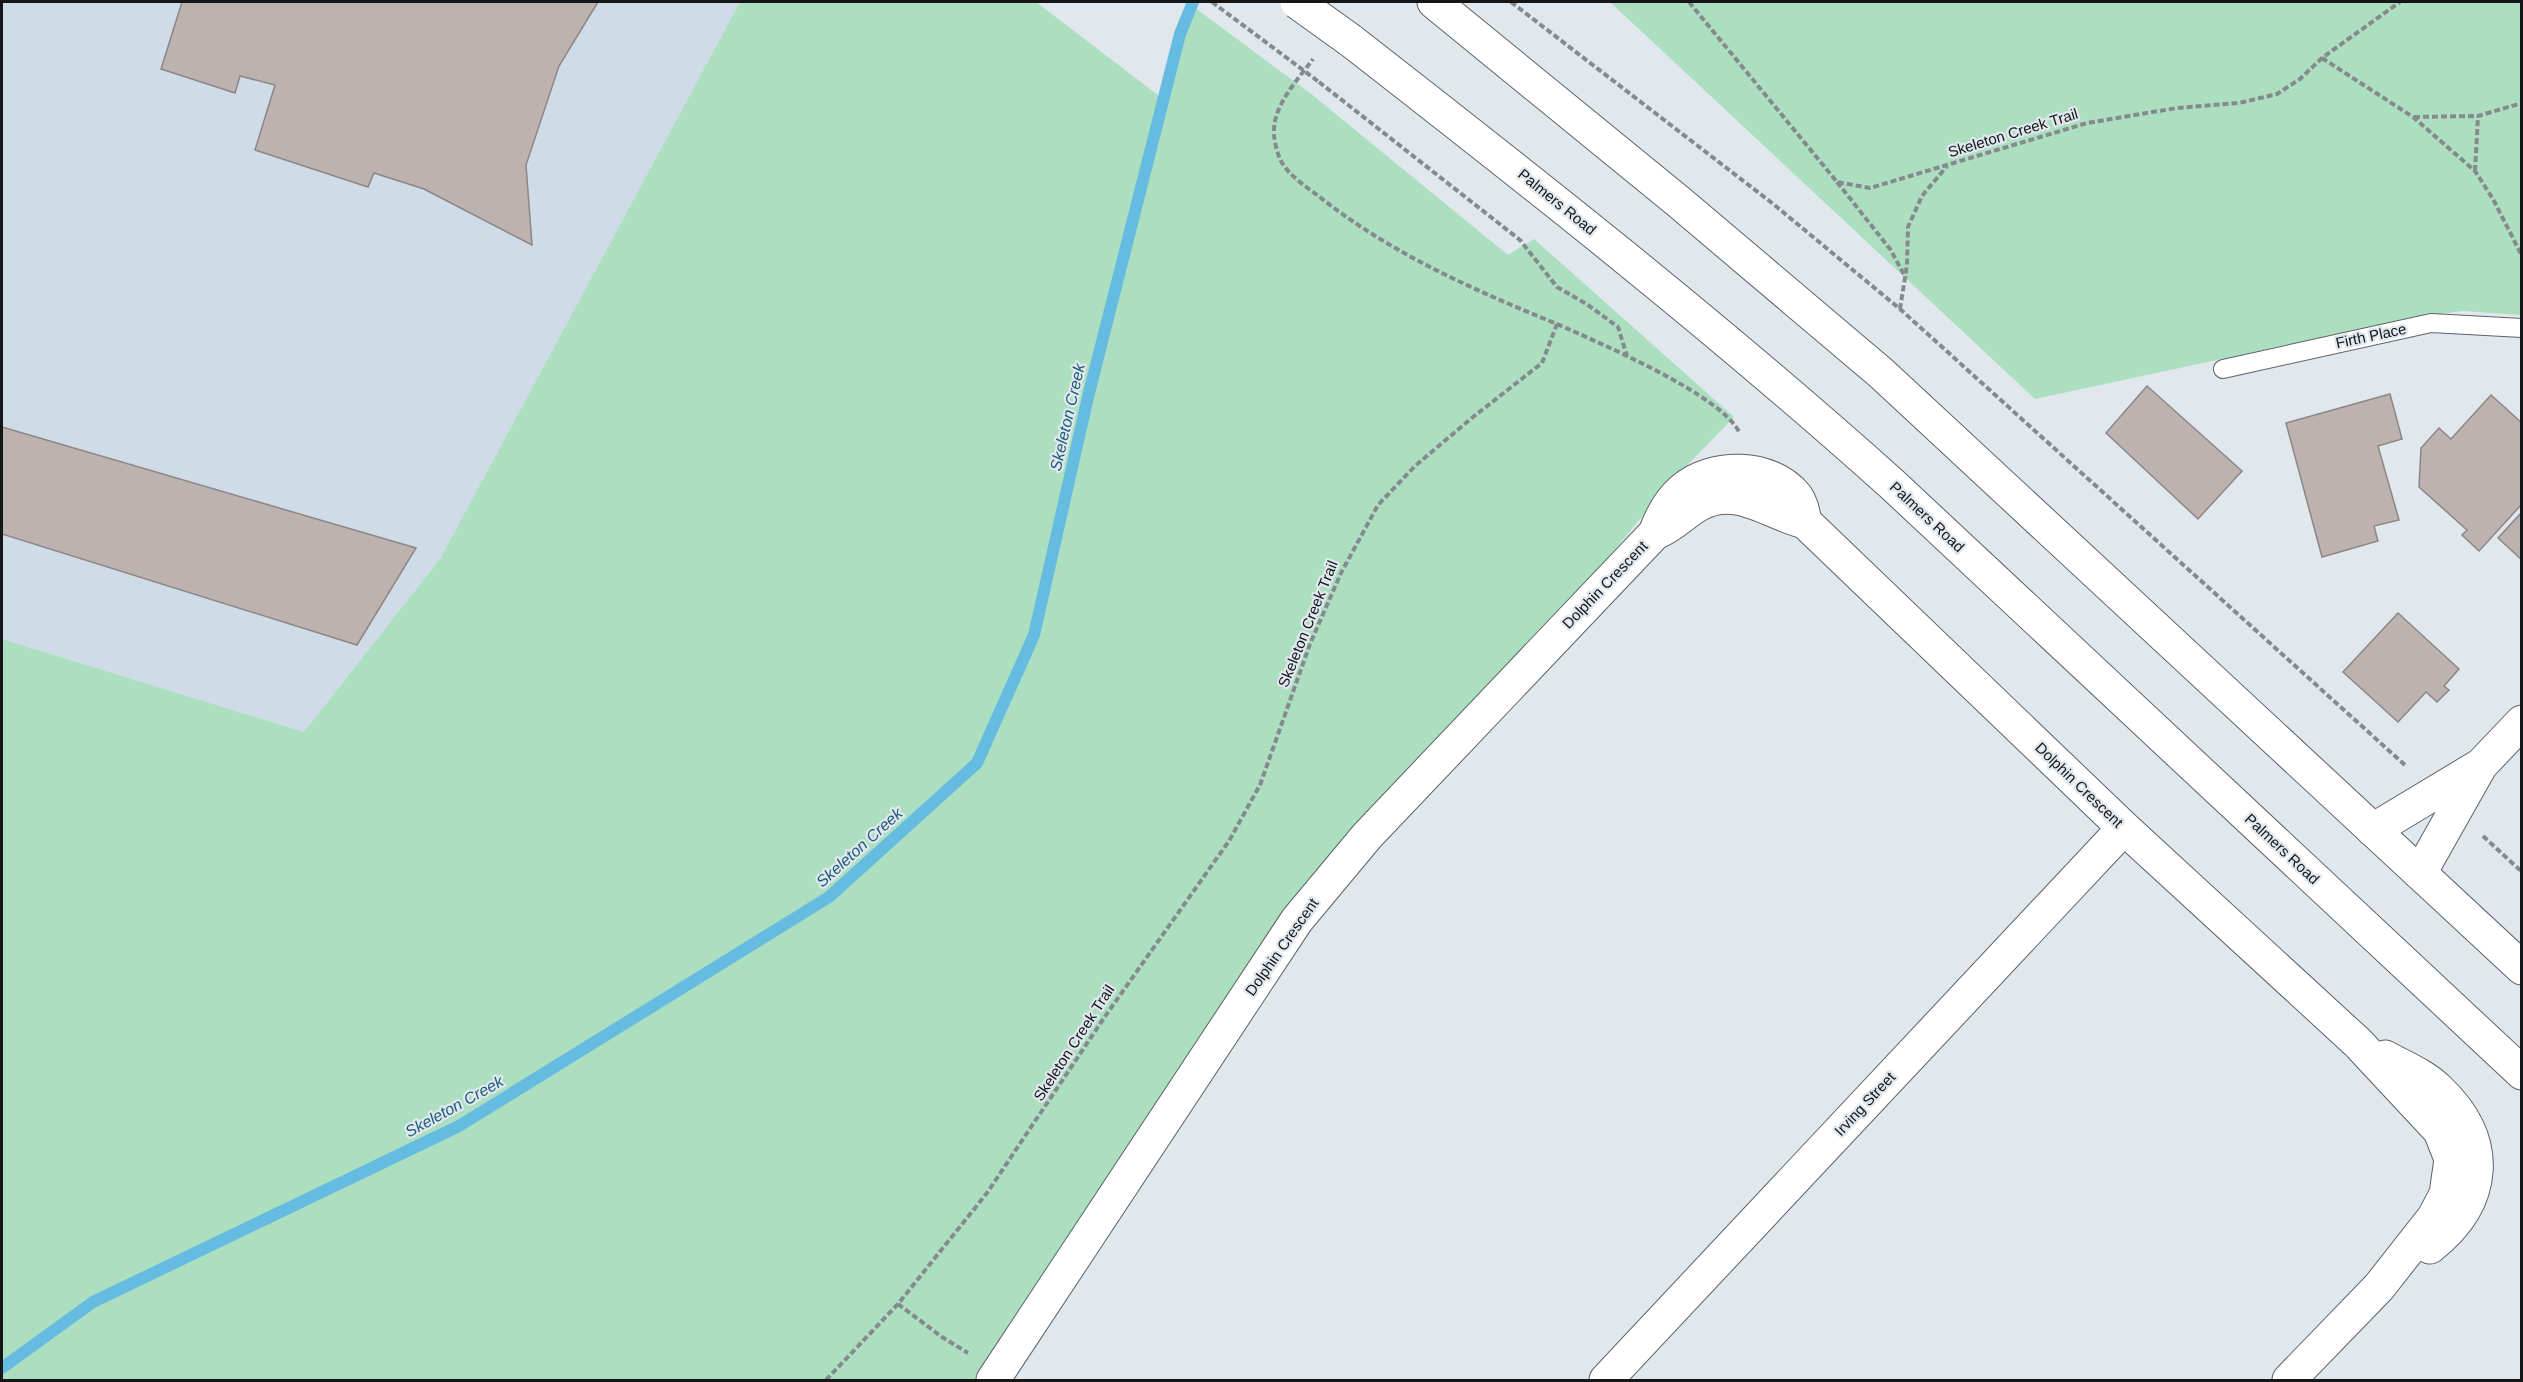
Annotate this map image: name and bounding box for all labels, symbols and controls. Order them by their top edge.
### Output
street label: Skeleton Creek Trail [1946,105,2080,160]
street label: Palmers Road [1515,165,1600,238]
street label: Firth Place [2334,320,2408,351]
water label: Skeleton Creek [1047,361,1088,472]
street label: Palmers Road [1887,478,1968,555]
street label: Dolphin Crescent [1559,537,1651,632]
street label: Skeleton Creek Trail [1274,558,1341,690]
street label: Dolphin Crescent [2032,739,2127,831]
water label: Skeleton Creek [813,804,906,890]
street label: Palmers Road [2242,810,2323,887]
street label: Dolphin Crescent [1242,894,1322,999]
street label: Skeleton Creek Trail [1030,981,1117,1104]
street label: Irving Street [1831,1068,1899,1139]
water label: Skeleton Creek [402,1072,507,1140]

